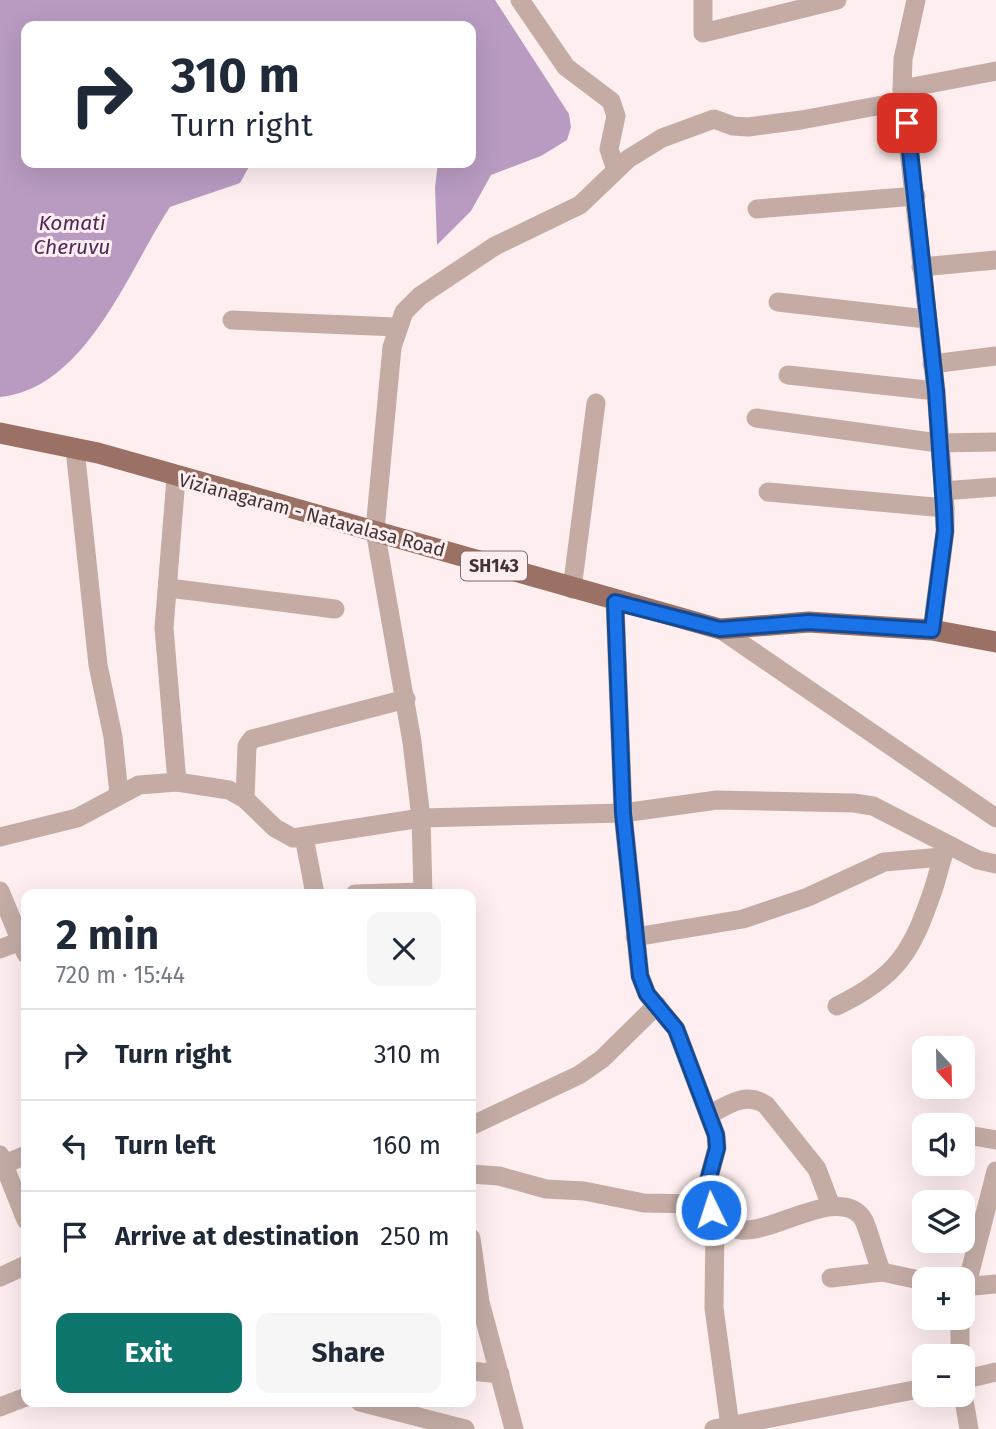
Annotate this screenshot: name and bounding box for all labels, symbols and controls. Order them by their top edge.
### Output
text: 310 m [171,46,300,105]
icon: right [56,49,147,140]
pin [877,93,937,153]
icon: arrive [888,104,926,142]
text: Turn right [171,106,313,144]
water label: Komati Cheruvu [34,210,110,260]
street label: Vizianagaram - Natavalasa Road [176,468,448,562]
road number: SH143 [461,552,527,580]
text: 2 min [56,910,159,960]
button: close [367,912,441,986]
text: 720 m · 15:44 [56,961,185,989]
icon: right [56,1036,94,1074]
north arrow [912,1036,975,1099]
map controls [912,1036,975,1407]
text: Turn right [115,1039,232,1070]
text: 310 m [374,1039,441,1070]
button: sound [912,1113,975,1176]
icon: left [56,1127,94,1165]
text: Turn left [115,1130,216,1161]
text: 160 m [372,1130,441,1161]
position arrow [674,1173,748,1247]
button: layers [912,1190,975,1253]
icon: arrive [56,1218,94,1256]
text: Arrive at destination [115,1221,359,1252]
text: 250 m [380,1221,450,1252]
button: + [912,1267,975,1330]
button: Exit [56,1313,242,1393]
button: Share [256,1313,441,1393]
button: − [912,1344,975,1407]

